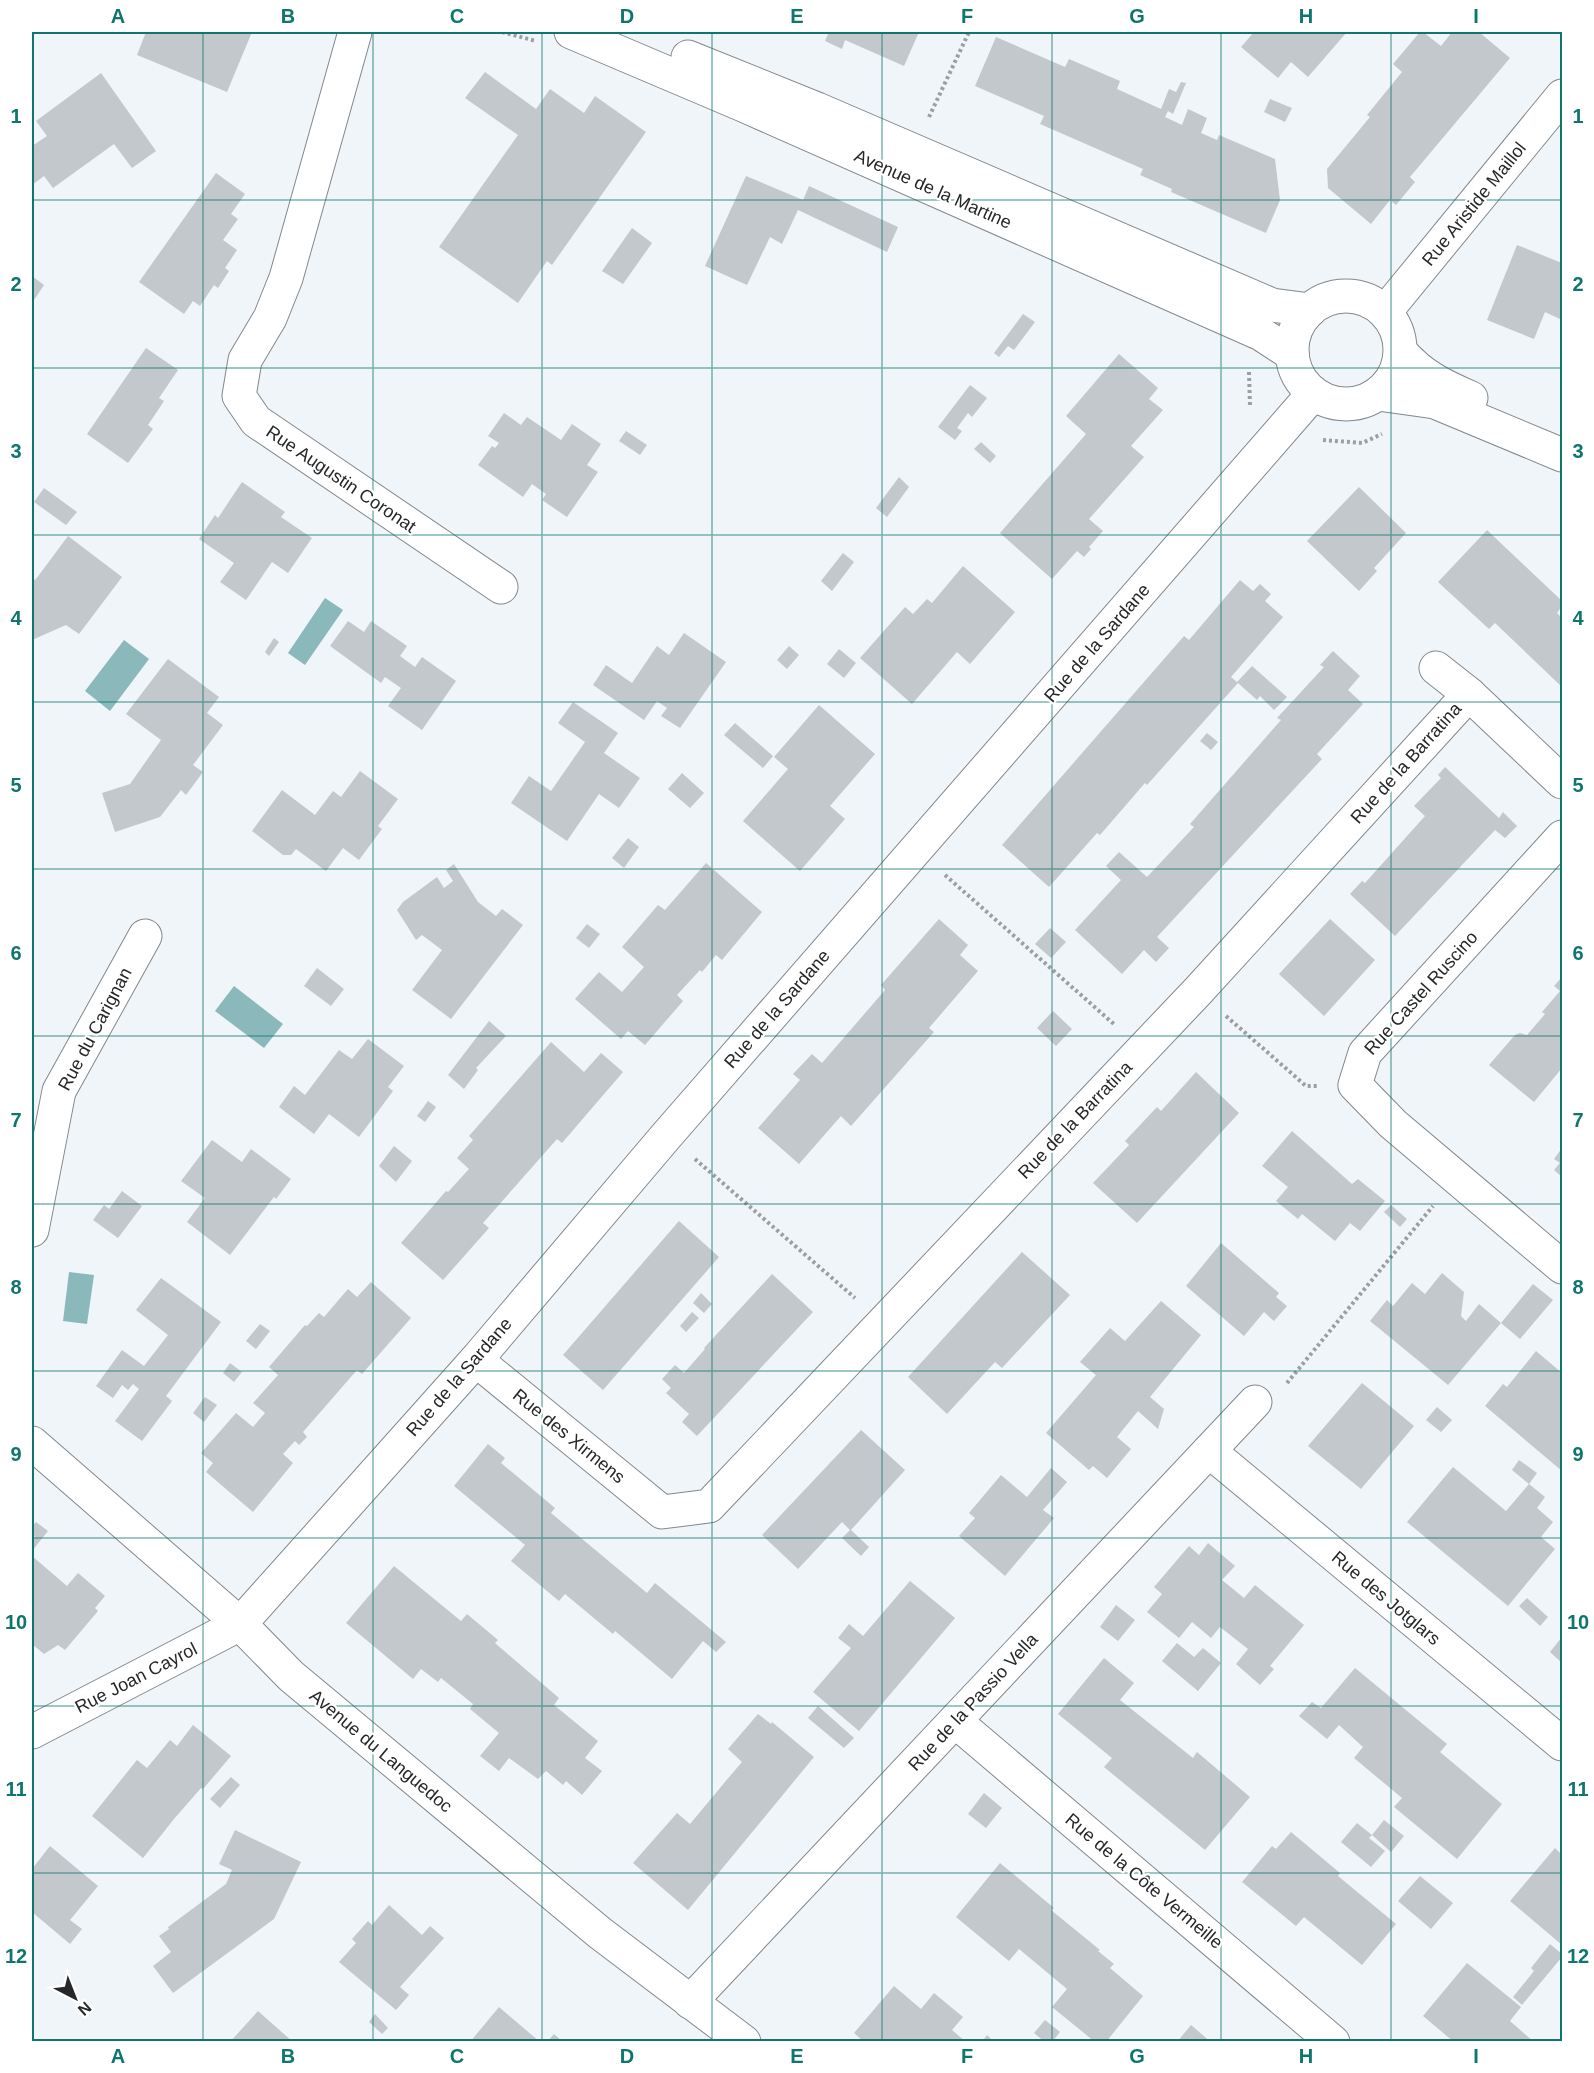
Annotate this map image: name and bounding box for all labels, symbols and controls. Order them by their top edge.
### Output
text: A [111,5,125,27]
text: B [281,5,295,27]
text: C [450,5,464,27]
text: D [620,5,634,27]
text: E [790,5,804,27]
text: F [961,5,973,27]
text: G [1129,5,1145,27]
text: H [1299,5,1313,27]
text: I [1473,5,1479,27]
text: 1 [10,105,22,127]
text: 1 [1572,105,1584,127]
street label: Rue Aristide Maillol [1418,138,1530,270]
street label: Avenue de la Martine [851,145,1015,233]
text: 2 [10,273,22,295]
text: 2 [1572,273,1584,295]
street label: Rue Augustin Coronat [262,421,420,537]
text: 3 [10,440,22,462]
text: 3 [1572,440,1584,462]
street label: Rue de la Sardane [1040,580,1154,706]
text: 4 [10,607,22,629]
text: 4 [1572,607,1584,629]
street label: Rue de la Barratina [1347,698,1466,827]
text: 5 [10,774,22,796]
text: 5 [1572,774,1584,796]
street label: Rue Castel Ruscino [1360,927,1482,1059]
text: 6 [10,942,22,964]
text: 6 [1572,942,1584,964]
street label: Rue de la Sardane [720,946,834,1072]
street label: Rue du Carignan [54,964,136,1094]
street label: Rue de la Barratina [1014,1057,1137,1183]
text: 7 [10,1109,22,1131]
text: 7 [1572,1109,1584,1131]
text: 8 [10,1276,22,1298]
text: 8 [1572,1276,1584,1298]
street label: Rue de la Sardane [402,1314,516,1440]
street label: Rue des Xirmens [509,1385,629,1487]
text: 9 [10,1443,22,1465]
text: 9 [1572,1443,1584,1465]
street label: Rue des Jotglars [1328,1547,1444,1649]
text: 10 [5,1611,27,1633]
text: 10 [1567,1611,1589,1633]
street label: Rue de la Passio Vella [904,1629,1042,1775]
street label: Rue Joan Cayrol [72,1639,200,1717]
street label: Avenue du Languedoc [306,1686,456,1816]
text: 11 [5,1778,27,1800]
text: 11 [1567,1778,1589,1800]
street label: Rue de la Côte Vermeille [1061,1809,1227,1953]
text: 12 [5,1945,27,1967]
text: 12 [1567,1945,1589,1967]
north arrow [45,1968,105,2028]
text: N [75,1999,95,2019]
text: A [111,2045,125,2067]
text: B [281,2045,295,2067]
text: C [450,2045,464,2067]
text: D [620,2045,634,2067]
text: E [790,2045,804,2067]
text: F [961,2045,973,2067]
text: G [1129,2045,1145,2067]
text: H [1299,2045,1313,2067]
text: I [1473,2045,1479,2067]

